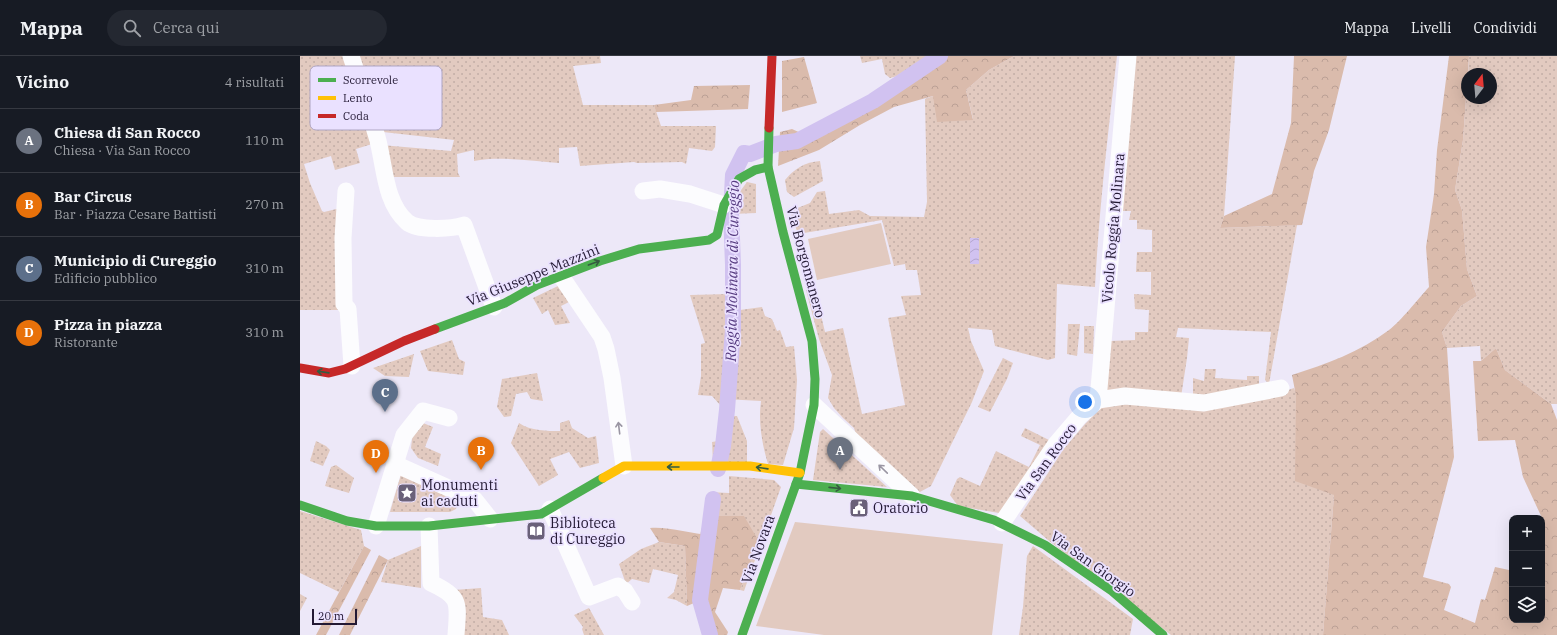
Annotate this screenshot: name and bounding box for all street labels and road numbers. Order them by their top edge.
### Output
street label: Vicolo Roggia Molinara [1097,152,1129,304]
street label: Via Borgomanero [782,204,830,320]
street label: Via Giuseppe Mazzini [464,240,602,310]
street label: Via San Rocco [1012,420,1080,504]
street label: Via Novara [737,512,779,586]
street label: Via San Giorgio [1047,527,1139,601]

